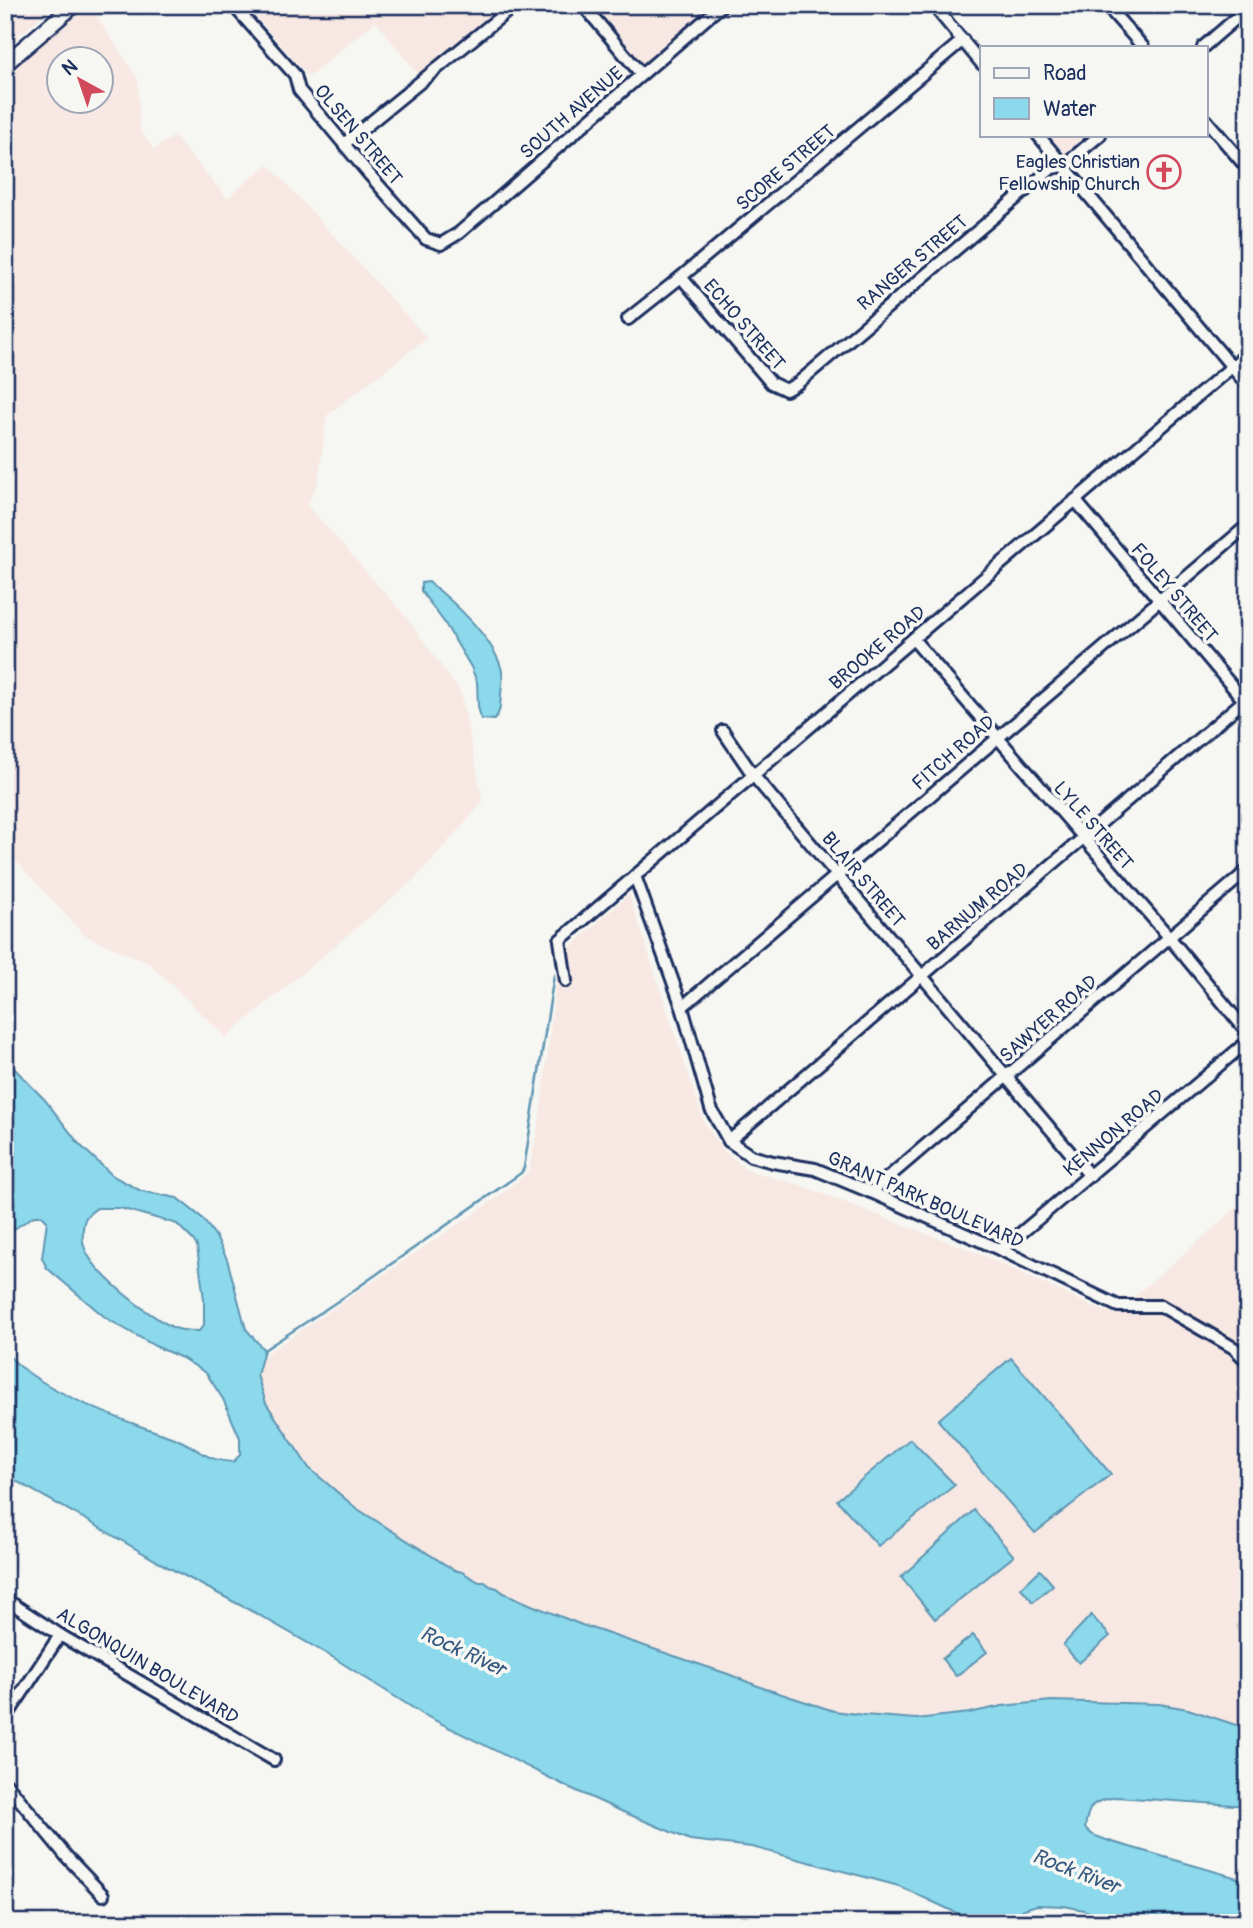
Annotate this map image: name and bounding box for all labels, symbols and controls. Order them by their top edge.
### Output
north arrow [46,46,116,116]
legend [980,46,1208,136]
text: N [57,54,82,81]
text: Road [1043,60,1087,87]
street label: SOUTH AVENUE [515,61,628,164]
street label: OLSEN STREET [309,79,407,190]
text: Water [1043,96,1097,123]
street label: SCORE STREET [731,119,840,216]
place label: Eagles Christian Fellowship Church [998,150,1140,196]
church icon: Eagles Christian Fellowship Church [1145,153,1183,191]
street label: RANGER STREET [853,210,973,316]
street label: ECHO STREET [698,274,790,375]
street label: FOLEY STREET [1126,538,1223,647]
street label: BROOKE ROAD [824,600,931,695]
street label: FITCH ROAD [907,710,1000,795]
street label: LYLE STREET [1048,776,1138,875]
street label: BLAIR STREET [816,827,910,932]
street label: BARNUM ROAD [922,857,1033,956]
street label: SAWYER ROAD [995,970,1103,1068]
street label: KENNON ROAD [1059,1084,1169,1182]
street label: GRANT PARK BOULEVARD [824,1146,1027,1254]
street label: ALGONQUIN BOULEVARD [52,1602,243,1730]
water label: Rock River [416,1620,512,1684]
water label: Rock River [1028,1843,1126,1901]

